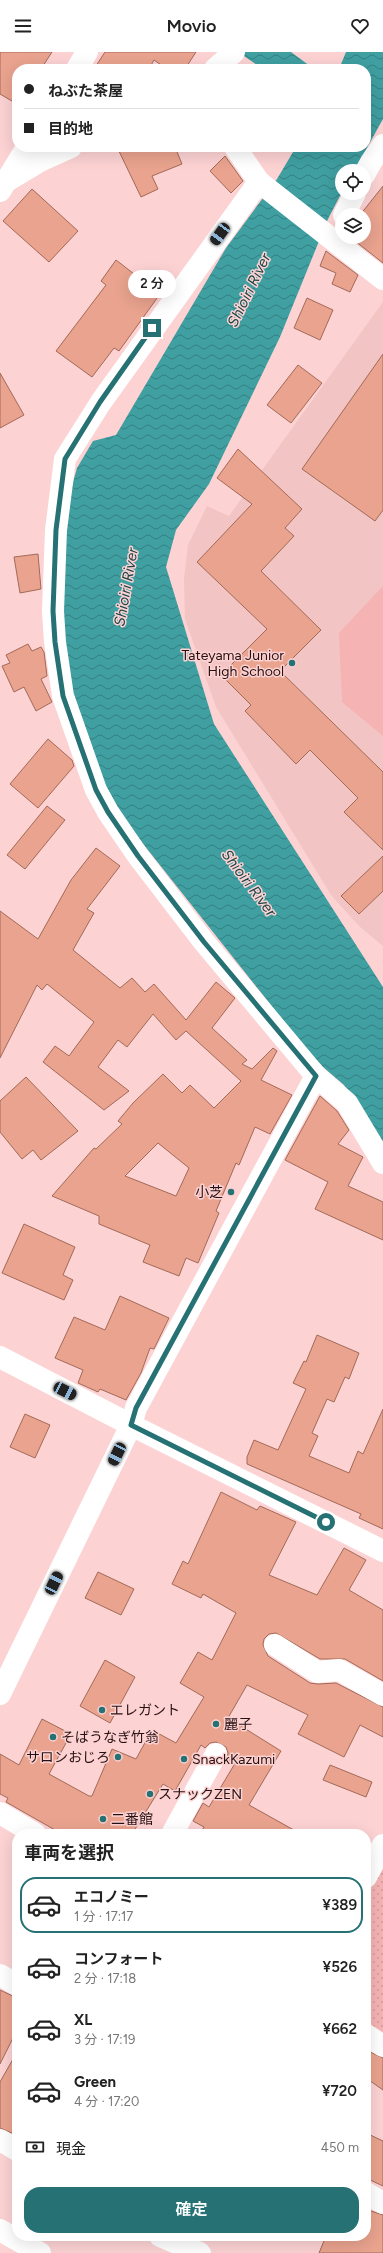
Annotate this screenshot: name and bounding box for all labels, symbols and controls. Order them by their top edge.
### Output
icon: menu [12,15,34,37]
text: Movio [166,15,217,37]
icon: heart [349,15,371,37]
text: ねぶた茶屋 [48,82,123,100]
text: 目的地 [48,120,93,138]
map controls [335,164,371,244]
button: locate [335,164,371,200]
button: layers [335,208,371,244]
car [208,221,232,247]
water label: Shioiri River [224,250,275,330]
callout: 2 分 [128,270,176,298]
text: 2 分 [140,276,164,291]
route end [143,319,161,337]
water label: Shioiri River [110,545,142,628]
place label: Tateyama Junior High School [181,647,284,680]
marker: Tateyama Junior High School [287,658,297,668]
water label: Shioiri River [218,846,281,921]
place label: 小芝 [195,1184,223,1201]
marker: 小芝 [226,1187,236,1197]
car [52,1380,78,1402]
car [106,1441,128,1467]
route start [317,1513,335,1531]
car [43,1570,65,1596]
place label: エレガント [110,1702,180,1719]
marker: エレガント [97,1705,107,1715]
place label: 麗子 [224,1716,252,1733]
marker: 麗子 [211,1719,221,1729]
place label: そばうなぎ竹翁 [61,1729,159,1746]
marker: そばうなぎ竹翁 [48,1732,58,1742]
place label: サロンおじろ [26,1749,110,1766]
place label: SnackKazumi [192,1751,275,1768]
marker: サロンおじろ [113,1752,123,1762]
marker: SnackKazumi [179,1754,189,1764]
place label: スナックZEN [158,1786,242,1803]
marker: スナックZEN [145,1789,155,1799]
place label: 二番館 [111,1811,153,1828]
marker: 二番館 [98,1814,108,1824]
text: 車両を選択 [24,1842,114,1864]
icon: car [26,1887,62,1923]
text: エコノミー [74,1888,149,1906]
text: ¥389 [322,1896,357,1914]
text: 1 分 · 17:17 [74,1909,133,1924]
icon: car [26,1949,62,1985]
text: コンフォート [74,1950,164,1968]
text: ¥526 [323,1958,357,1976]
text: 2 分 · 17:18 [74,1971,136,1986]
icon: car [26,2011,62,2047]
text: XL [74,2011,92,2029]
text: ¥662 [323,2020,357,2038]
text: 3 分 · 17:19 [74,2032,135,2047]
icon: car [26,2073,62,2109]
text: Green [74,2073,116,2091]
text: ¥720 [322,2082,357,2100]
text: 4 分 · 17:20 [74,2094,139,2109]
icon: cash [24,2136,46,2158]
text: 現金 [56,2140,86,2158]
text: 450 m [321,2140,359,2155]
button: 確定 [24,2187,359,2233]

